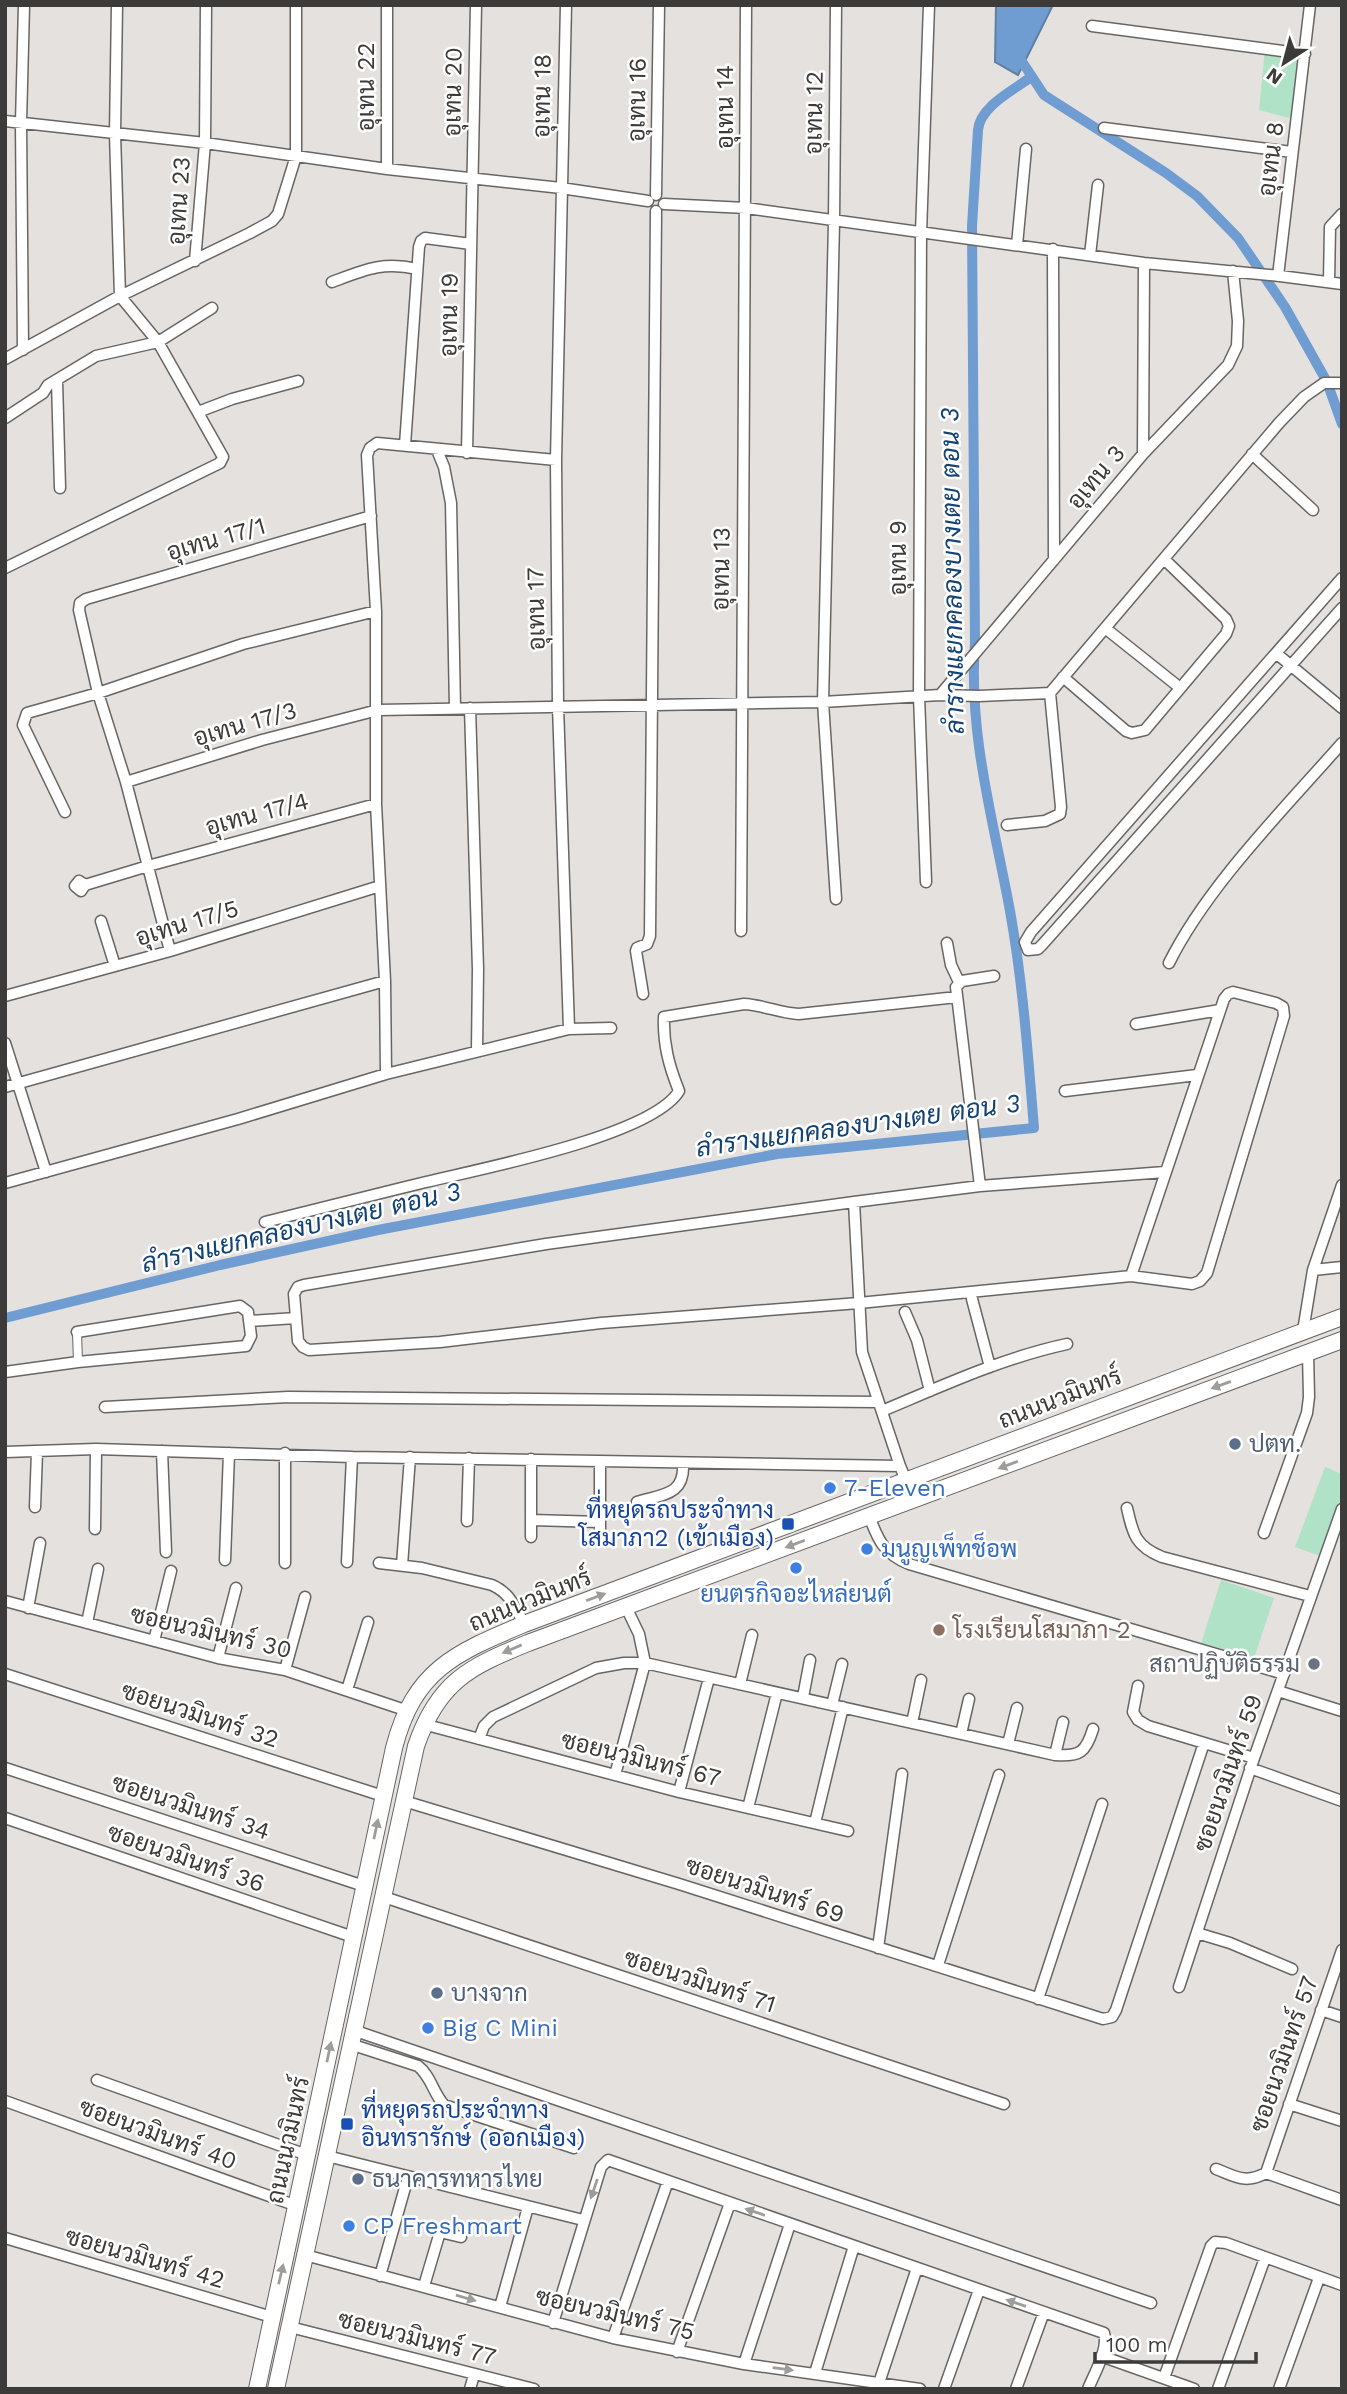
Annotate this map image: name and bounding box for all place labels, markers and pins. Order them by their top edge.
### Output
place label: ปตท. [1249,1430,1301,1458]
marker: ปตท. [1227,1436,1243,1452]
place label: 7-Eleven [844,1474,946,1502]
marker: 7-Eleven [822,1480,838,1496]
place label: ที่หยุดรถประจำทาง โสมาภา2 (เข้าเมือง) [577,1489,774,1552]
marker: ที่หยุดรถประจำทาง โสมาภา2 (เข้าเมือง) [780,1516,796,1532]
place label: มนูญเพ็ทช็อพ [881,1532,1017,1566]
marker: มนูญเพ็ทช็อพ [859,1541,875,1557]
marker: ยนตรกิจอะไหล่ยนต์ [788,1560,804,1576]
place label: ยนตรกิจอะไหล่ยนต์ [700,1578,892,1608]
place label: โรงเรียนโสมาภา 2 [951,1614,1131,1644]
marker: โรงเรียนโสมาภา 2 [931,1622,947,1638]
place label: สถาปฏิบัติธรรม [1149,1650,1300,1680]
marker: สถาปฏิบัติธรรม [1306,1656,1322,1672]
place label: บางจาก [451,1979,528,2007]
marker: บางจาก [429,1985,445,2001]
place label: Big C Mini [442,2014,558,2042]
marker: Big C Mini [420,2020,436,2036]
place label: ที่หยุดรถประจำทาง อินทรารักษ์ (ออกเมือง) [361,2089,585,2152]
marker: ที่หยุดรถประจำทาง อินทรารักษ์ (ออกเมือง) [339,2116,355,2132]
place label: ธนาคารทหารไทย [372,2163,543,2193]
marker: ธนาคารทหารไทย [350,2171,366,2187]
place label: CP Freshmart [363,2212,522,2240]
marker: CP Freshmart [341,2218,357,2234]

